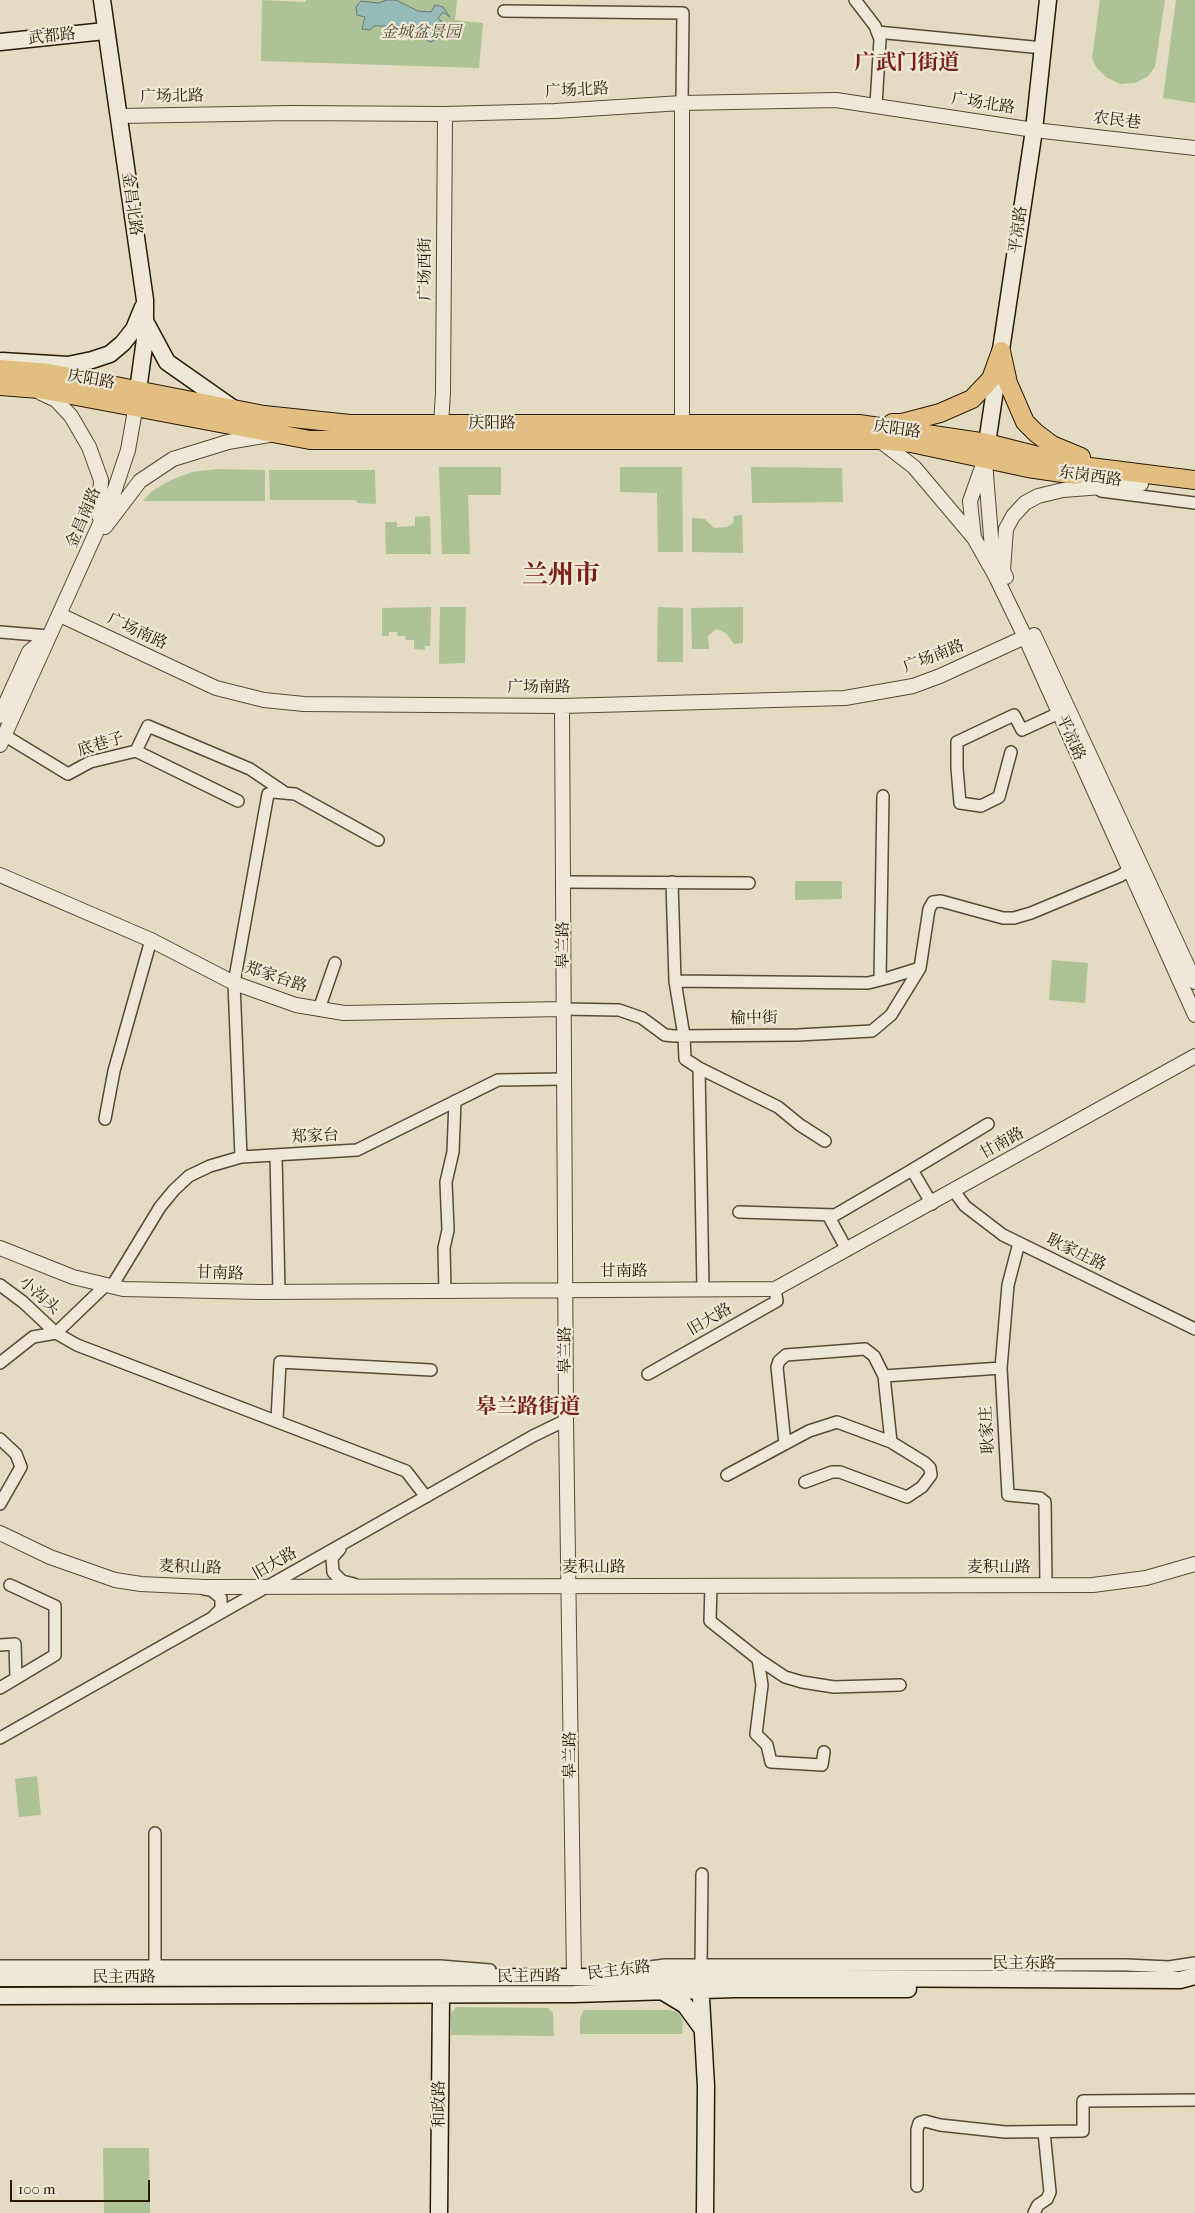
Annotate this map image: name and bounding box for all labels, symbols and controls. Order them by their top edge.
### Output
park label: 金城盆景园 [381,23,461,43]
street label: 武都路 [27,25,77,49]
district label: 广武门街道 [855,51,959,77]
street label: 广场北路 [545,80,609,102]
street label: 广场北路 [140,87,204,107]
street label: 广场北路 [950,90,1016,118]
street label: 农民巷 [1092,109,1142,133]
street label: 金昌北路 [117,171,145,237]
street label: 平凉路 [1006,205,1032,255]
street label: 广场西街 [416,237,436,301]
street label: 庆阳路 [66,366,116,394]
street label: 庆阳路 [468,414,516,434]
street label: 庆阳路 [872,417,922,443]
street label: 东岗西路 [1057,463,1123,491]
street label: 金昌南路 [63,485,105,551]
district label: 兰州市 [522,561,600,593]
street label: 广场南路 [104,610,170,654]
street label: 广场南路 [901,637,967,677]
street label: 广场南路 [507,678,571,698]
street label: 平凉路 [1051,712,1089,764]
street label: 底巷子 [75,729,127,761]
street label: 皋兰路 [554,921,574,969]
street label: 郑家台路 [243,959,309,997]
street label: 榆中街 [730,1009,778,1029]
street label: 甘南路 [976,1124,1028,1164]
street label: 郑家台 [291,1126,339,1148]
street label: 耿家庄路 [1043,1230,1109,1276]
street label: 甘南路 [600,1262,648,1282]
street label: 甘南路 [196,1264,244,1284]
street label: 小沟头 [15,1273,63,1319]
street label: 旧大路 [684,1300,736,1340]
street label: 皋兰路 [556,1326,576,1374]
district label: 皋兰路街道 [476,1395,580,1421]
street label: 耿家庄 [977,1406,999,1454]
street label: 旧大路 [249,1544,301,1584]
street label: 麦积山路 [158,1557,222,1579]
street label: 麦积山路 [562,1558,626,1578]
street label: 麦积山路 [967,1558,1031,1578]
street label: 皋兰路 [561,1731,581,1779]
street label: 民主东路 [992,1954,1056,1974]
street label: 民主东路 [586,1958,652,1984]
street label: 民主西路 [497,1967,561,1987]
street label: 民主西路 [92,1968,156,1988]
street label: 和政路 [430,2080,450,2128]
scale bar [12,2170,152,2202]
text: 100 m [18,2180,56,2198]

